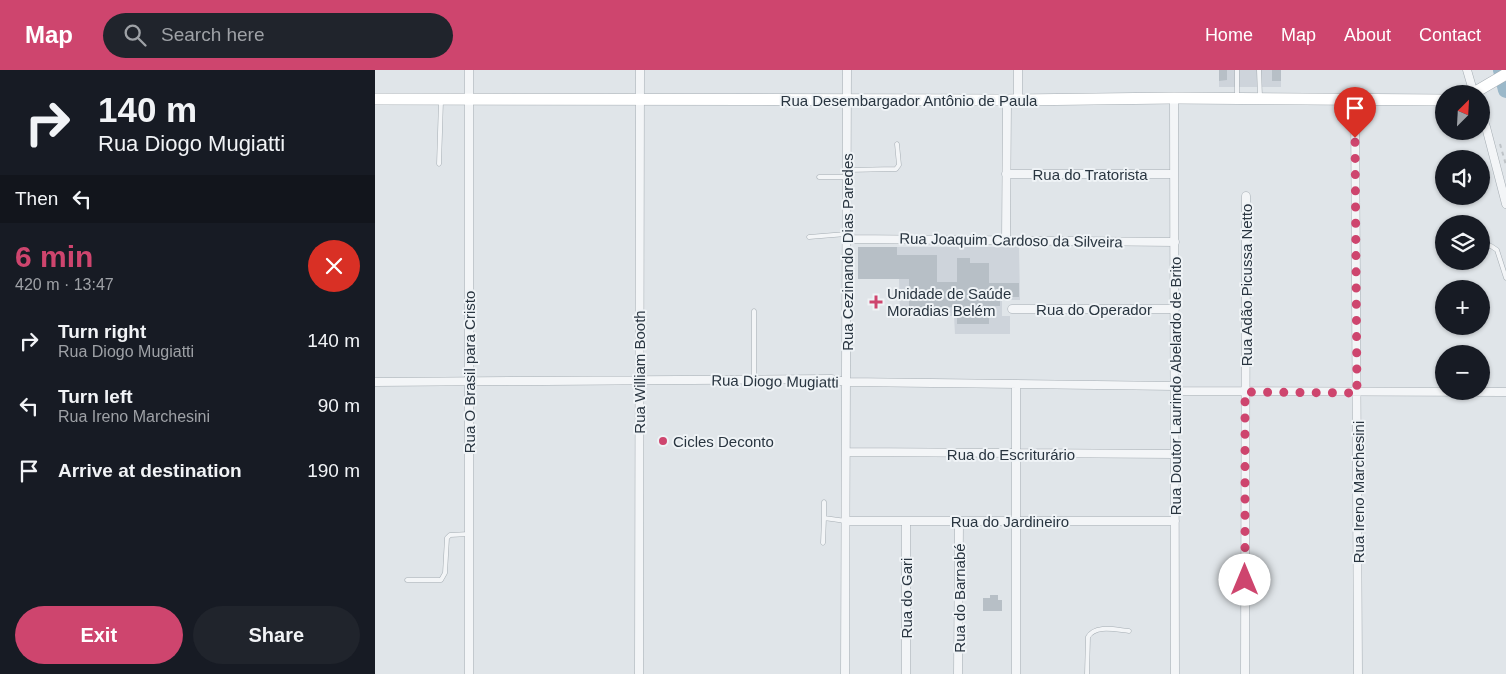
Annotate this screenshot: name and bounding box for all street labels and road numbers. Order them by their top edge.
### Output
street label: Rua Desembargador Antônio de Paula [781,92,1038,109]
street label: Rua Cezinando Dias Paredes [839,153,856,351]
street label: Rua do Tratorista [1032,166,1148,183]
street label: Rua Adão Picussa Netto [1238,204,1255,366]
street label: Rua Joaquim Cardoso da Silveira [899,230,1124,250]
street label: Rua Doutor Laurindo Abelardo de Brito [1167,257,1184,515]
street label: Rua O Brasil para Cristo [461,291,478,453]
street label: Rua do Operador [1036,301,1152,318]
street label: Rua William Booth [631,310,648,434]
street label: Rua Diogo Mugiatti [711,371,839,391]
street label: Rua Ireno Marchesini [1350,421,1367,563]
street label: Rua do Escriturário [947,446,1075,463]
street label: Rua do Jardineiro [951,513,1069,530]
street label: Rua do Barnabé [951,543,968,653]
street label: Rua do Gari [898,558,915,638]

